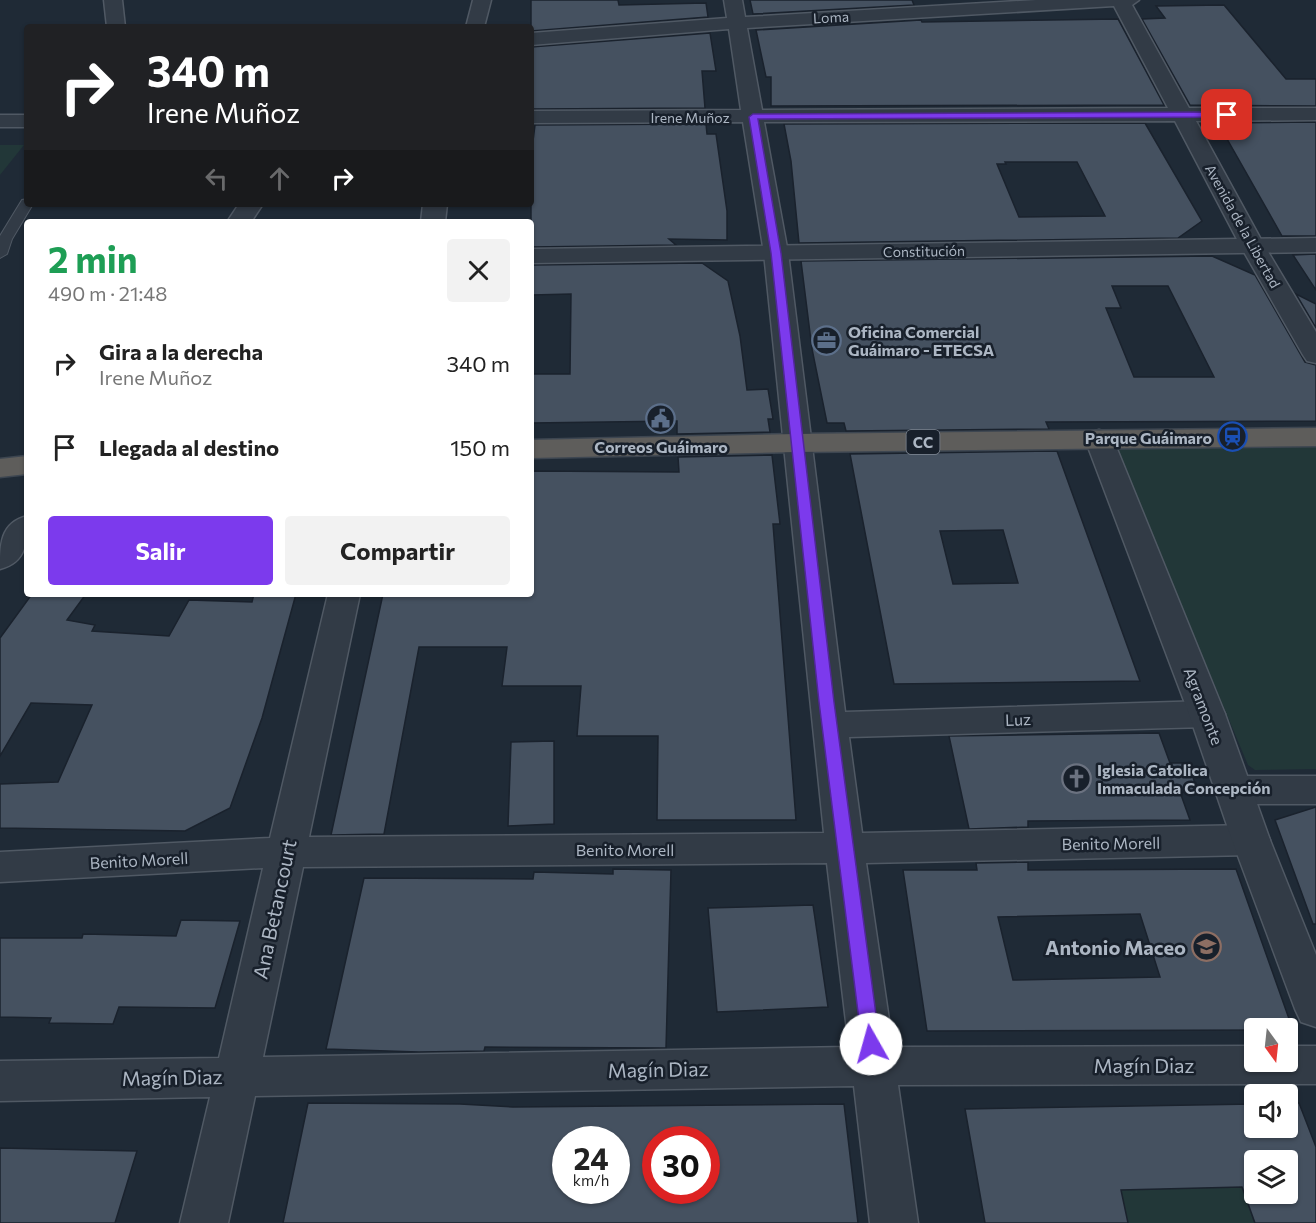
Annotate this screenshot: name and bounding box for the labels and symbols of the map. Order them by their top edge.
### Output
street label: Loma [813,8,849,26]
pin [1201,89,1252,140]
street label: Irene Muñoz [650,109,730,126]
street label: Avenida de la Libertad [1202,161,1284,291]
street label: Constitución [883,242,965,260]
place label: Oficina Comercial Guáimaro - ETECSA [848,322,995,359]
office icon: Oficina Comercial Guáimaro - ETECSA [811,324,843,356]
public building icon: Correos Guáimaro [645,402,677,434]
station icon: Parque Guáimaro [1217,421,1249,453]
place label: Parque Guáimaro [1085,428,1212,447]
road number: CC [906,430,940,454]
place label: Correos Guáimaro [594,437,728,456]
street label: Agramonte [1181,665,1227,747]
street label: Luz [1005,709,1031,729]
place label: Iglesia Catolica Inmaculada Concepción [1097,760,1271,797]
church icon: Iglesia Catolica Inmaculada Concepción [1060,762,1092,794]
street label: Benito Morell [1062,833,1160,853]
street label: Ana Betancourt [247,837,301,981]
street label: Benito Morell [576,840,674,859]
street label: Benito Morell [89,848,189,872]
school or university icon: Antonio Maceo [1191,931,1223,963]
place label: Antonio Maceo [1045,935,1186,959]
position arrow [839,1012,903,1076]
north arrow [1244,1018,1298,1072]
street label: Magín Diaz [1094,1053,1195,1077]
street label: Magín Diaz [607,1056,709,1082]
street label: Magín Diaz [121,1064,223,1090]
speed limit sign: 30 [642,1126,720,1204]

